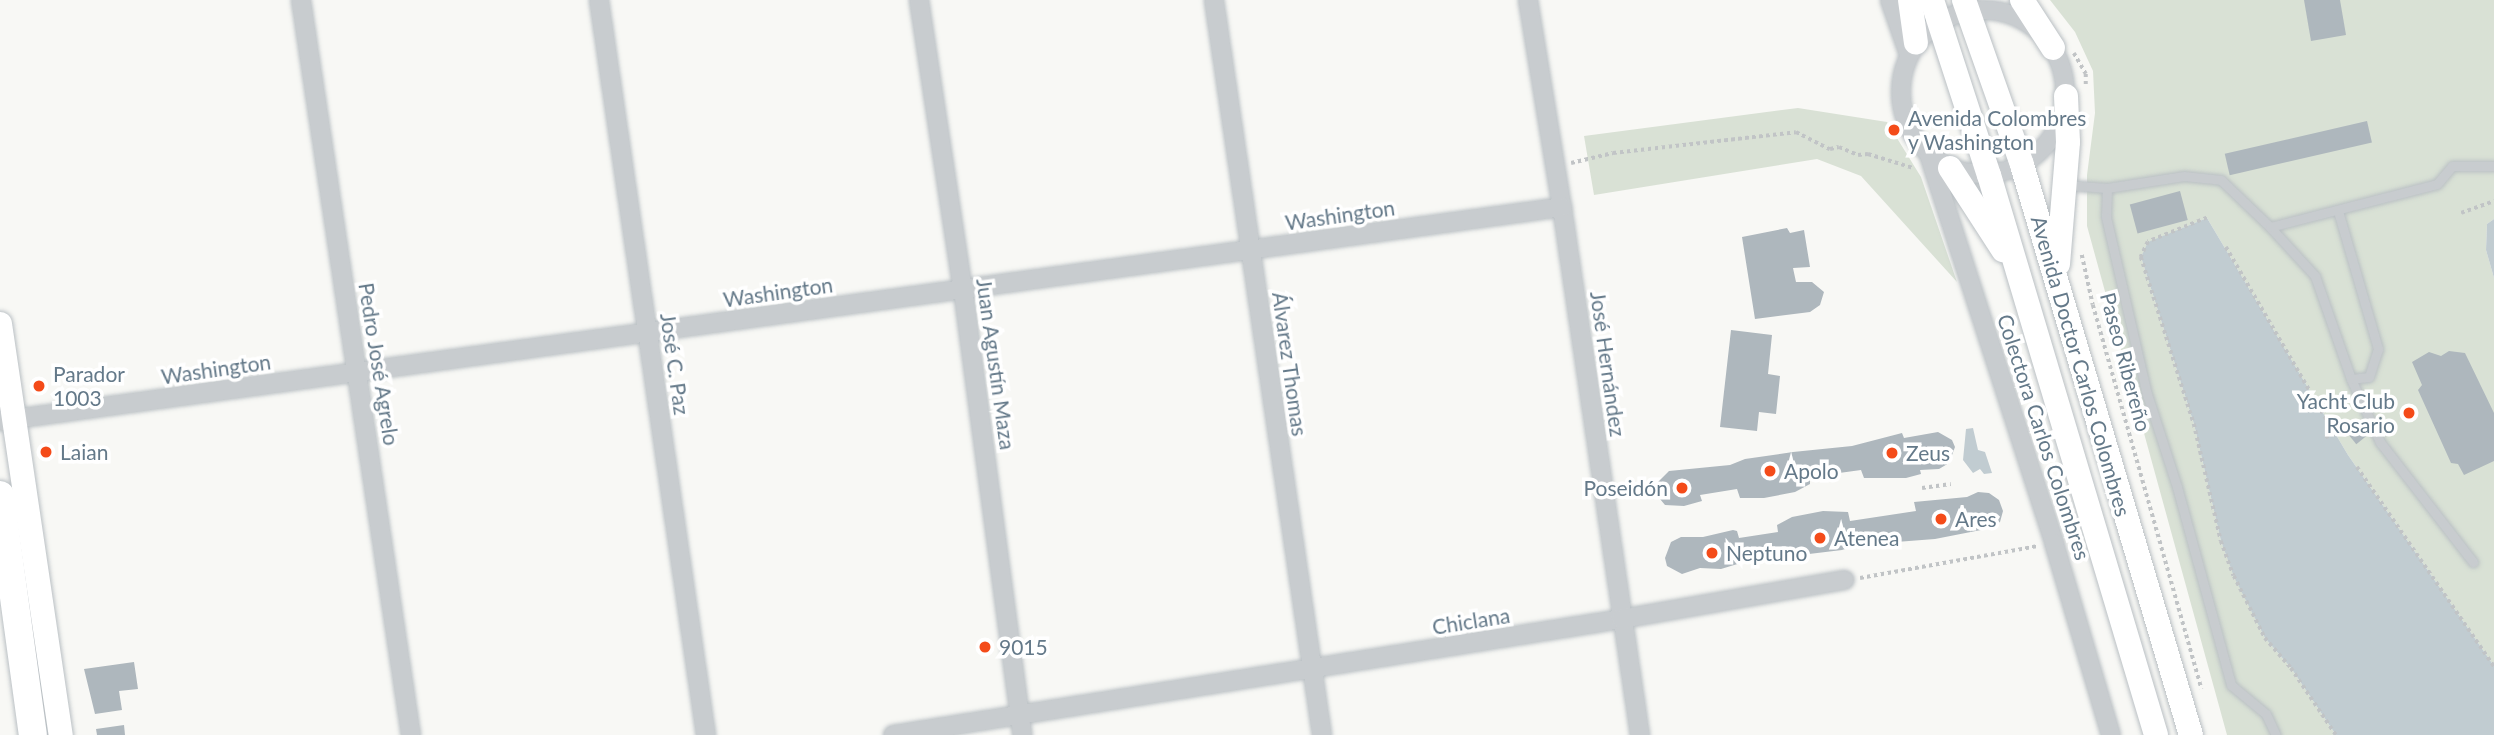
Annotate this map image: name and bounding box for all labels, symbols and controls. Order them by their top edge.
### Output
place label: Avenida Colombres y Washington [1908,105,2086,155]
marker: Avenida Colombres y Washington [1886,122,1902,138]
street label: Washington [1283,195,1397,235]
street label: Avenida Doctor Carlos Colombres [2026,213,2136,519]
street label: Washington [721,272,835,312]
street label: Juan Agustín Maza [971,276,1021,452]
street label: Pedro José Agrelo [354,280,404,448]
street label: Álvarez Thomas [1267,290,1313,438]
street label: José Hernández [1585,290,1631,438]
street label: Paseo Ribereño [2095,290,2157,434]
street label: José C. Paz [655,311,695,417]
street label: Colectora Carlos Colombres [1992,311,2096,563]
street label: Washington [159,349,273,389]
place label: Parador 1003 [53,361,125,411]
marker: Parador 1003 [31,378,47,394]
place label: Yacht Club Rosario [2297,388,2395,438]
marker: Yacht Club Rosario [2401,405,2417,421]
place label: Laian [60,439,108,465]
place label: Zeus [1906,440,1950,466]
marker: Laian [38,444,54,460]
marker: Zeus [1884,445,1900,461]
place label: Apolo [1784,458,1839,484]
marker: Apolo [1762,463,1778,479]
place label: Poseidón [1583,475,1668,501]
marker: Poseidón [1674,480,1690,496]
place label: Ares [1955,506,1997,532]
marker: Ares [1933,511,1949,527]
place label: Atenea [1834,525,1899,551]
marker: Atenea [1812,530,1828,546]
place label: Neptuno [1726,540,1807,566]
marker: Neptuno [1704,545,1720,561]
street label: Chiclana [1430,602,1512,640]
place label: 9015 [999,634,1048,660]
marker: 9015 [977,639,993,655]

